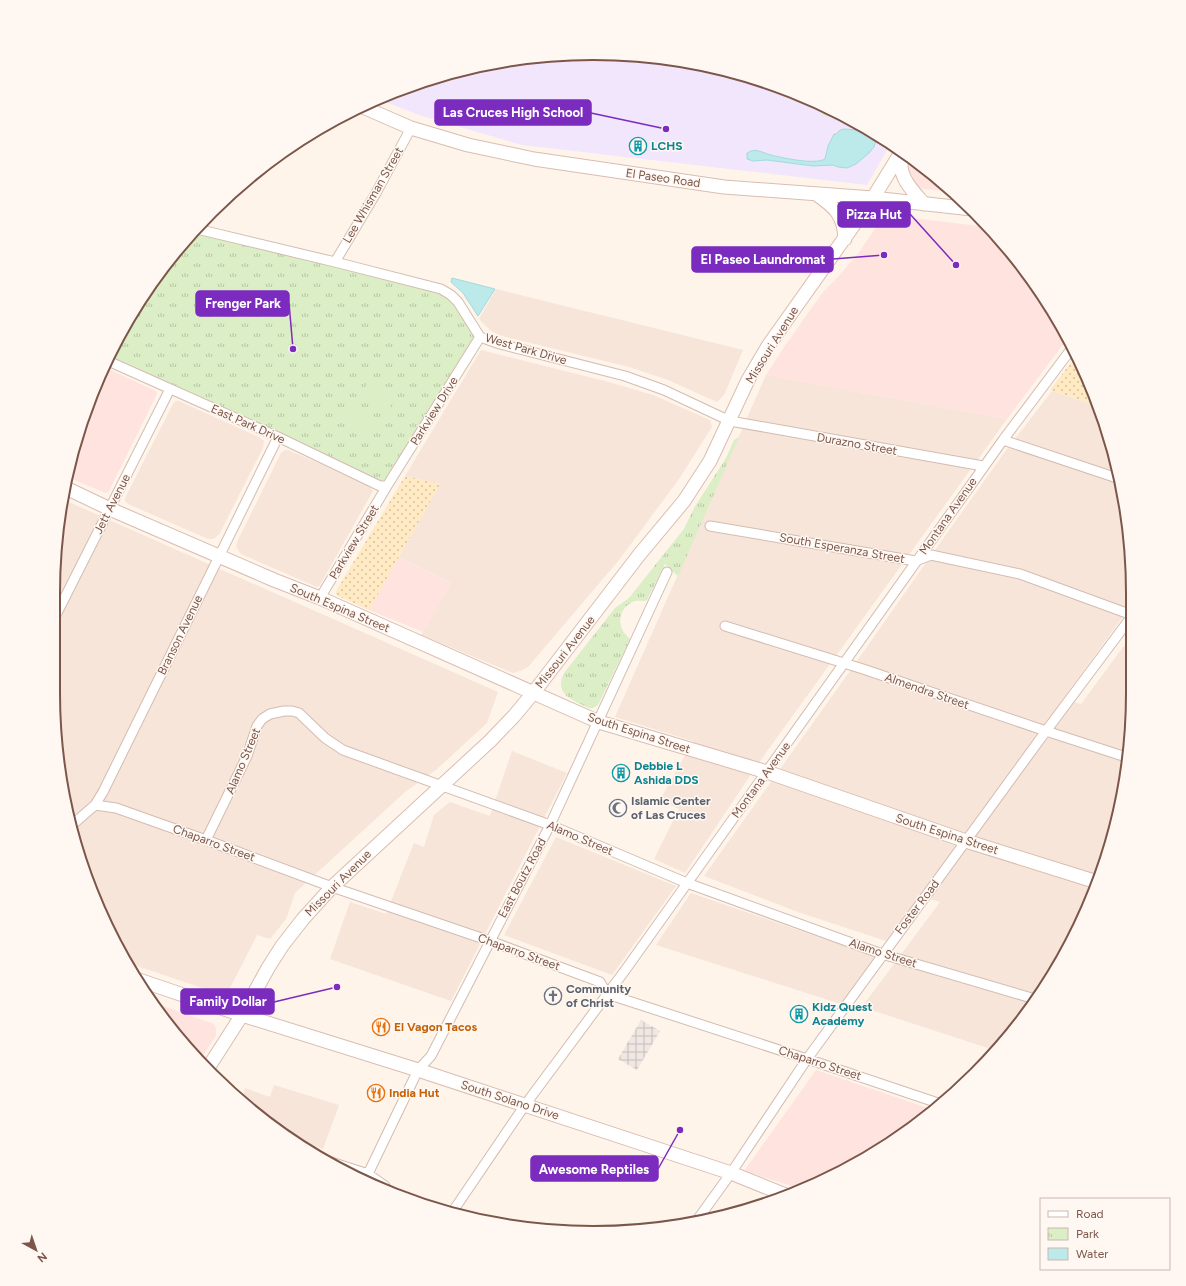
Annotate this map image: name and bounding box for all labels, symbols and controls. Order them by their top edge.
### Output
callout: Las Cruces High School [435,100,591,125]
text: Las Cruces High School [443,105,583,120]
building icon: LCHS [628,136,648,156]
place label: LCHS [651,139,682,153]
street label: Lee Whisman Street [340,144,406,245]
street label: El Paseo Road [625,166,701,190]
callout: Pizza Hut [838,202,910,227]
text: Pizza Hut [846,207,902,222]
callout: El Paseo Laundromat [692,247,833,272]
text: El Paseo Laundromat [701,252,825,267]
callout: Frenger Park [196,291,289,316]
text: Frenger Park [205,296,281,311]
street label: Missouri Avenue [743,304,802,386]
street label: West Park Drive [484,331,569,367]
street label: Parkview Drive [407,374,461,448]
street label: East Park Drive [209,401,288,447]
street label: Durazno Street [816,430,899,458]
street label: Jett Avenue [91,471,133,536]
street label: Montana Avenue [916,474,980,557]
street label: Parkview Street [326,502,382,582]
street label: South Esperanza Street [778,530,906,566]
street label: South Espina Street [288,581,392,636]
street label: Branson Avenue [155,592,206,677]
street label: Missouri Avenue [532,613,598,691]
street label: Almendra Street [883,670,971,712]
street label: South Espina Street [586,710,693,756]
street label: Alamo Street [223,725,263,796]
street label: Montana Avenue [729,739,794,821]
place label: Debbie L Ashida DDS [634,759,699,787]
building icon: Debbie L Ashida DDS [611,763,631,783]
place label: Islamic Center of Las Cruces [631,794,711,822]
mosque icon: Islamic Center of Las Cruces [608,798,628,818]
street label: South Espina Street [894,811,1001,857]
street label: Alamo Street [545,818,616,858]
street label: Chaparro Street [171,822,257,864]
street label: East Boutz Road [495,836,549,920]
street label: Missouri Avenue [302,847,374,919]
street label: Foster Road [892,877,942,937]
street label: Chaparro Street [476,931,562,973]
street label: Alamo Street [847,935,919,971]
place label: Community of Christ [566,982,631,1010]
church icon: Community of Christ [543,986,563,1006]
callout: Family Dollar [181,989,274,1014]
text: Family Dollar [189,994,267,1009]
place label: Kidz Quest Academy [812,1000,872,1028]
building icon: Kidz Quest Academy [789,1004,809,1024]
restaurant icon: El Vagon Tacos [371,1017,391,1037]
place label: El Vagon Tacos [394,1020,477,1034]
street label: Chaparro Street [777,1043,864,1083]
street label: South Solano Drive [459,1077,561,1123]
restaurant icon: India Hut [366,1083,386,1103]
place label: India Hut [389,1086,440,1100]
callout: Awesome Reptiles [531,1156,658,1181]
text: Awesome Reptiles [539,1162,649,1177]
legend [1040,1198,1170,1270]
text: Road [1076,1207,1104,1221]
text: Park [1076,1227,1099,1241]
north arrow [16,1230,56,1270]
text: Water [1076,1247,1108,1261]
text: N [35,1250,50,1265]

